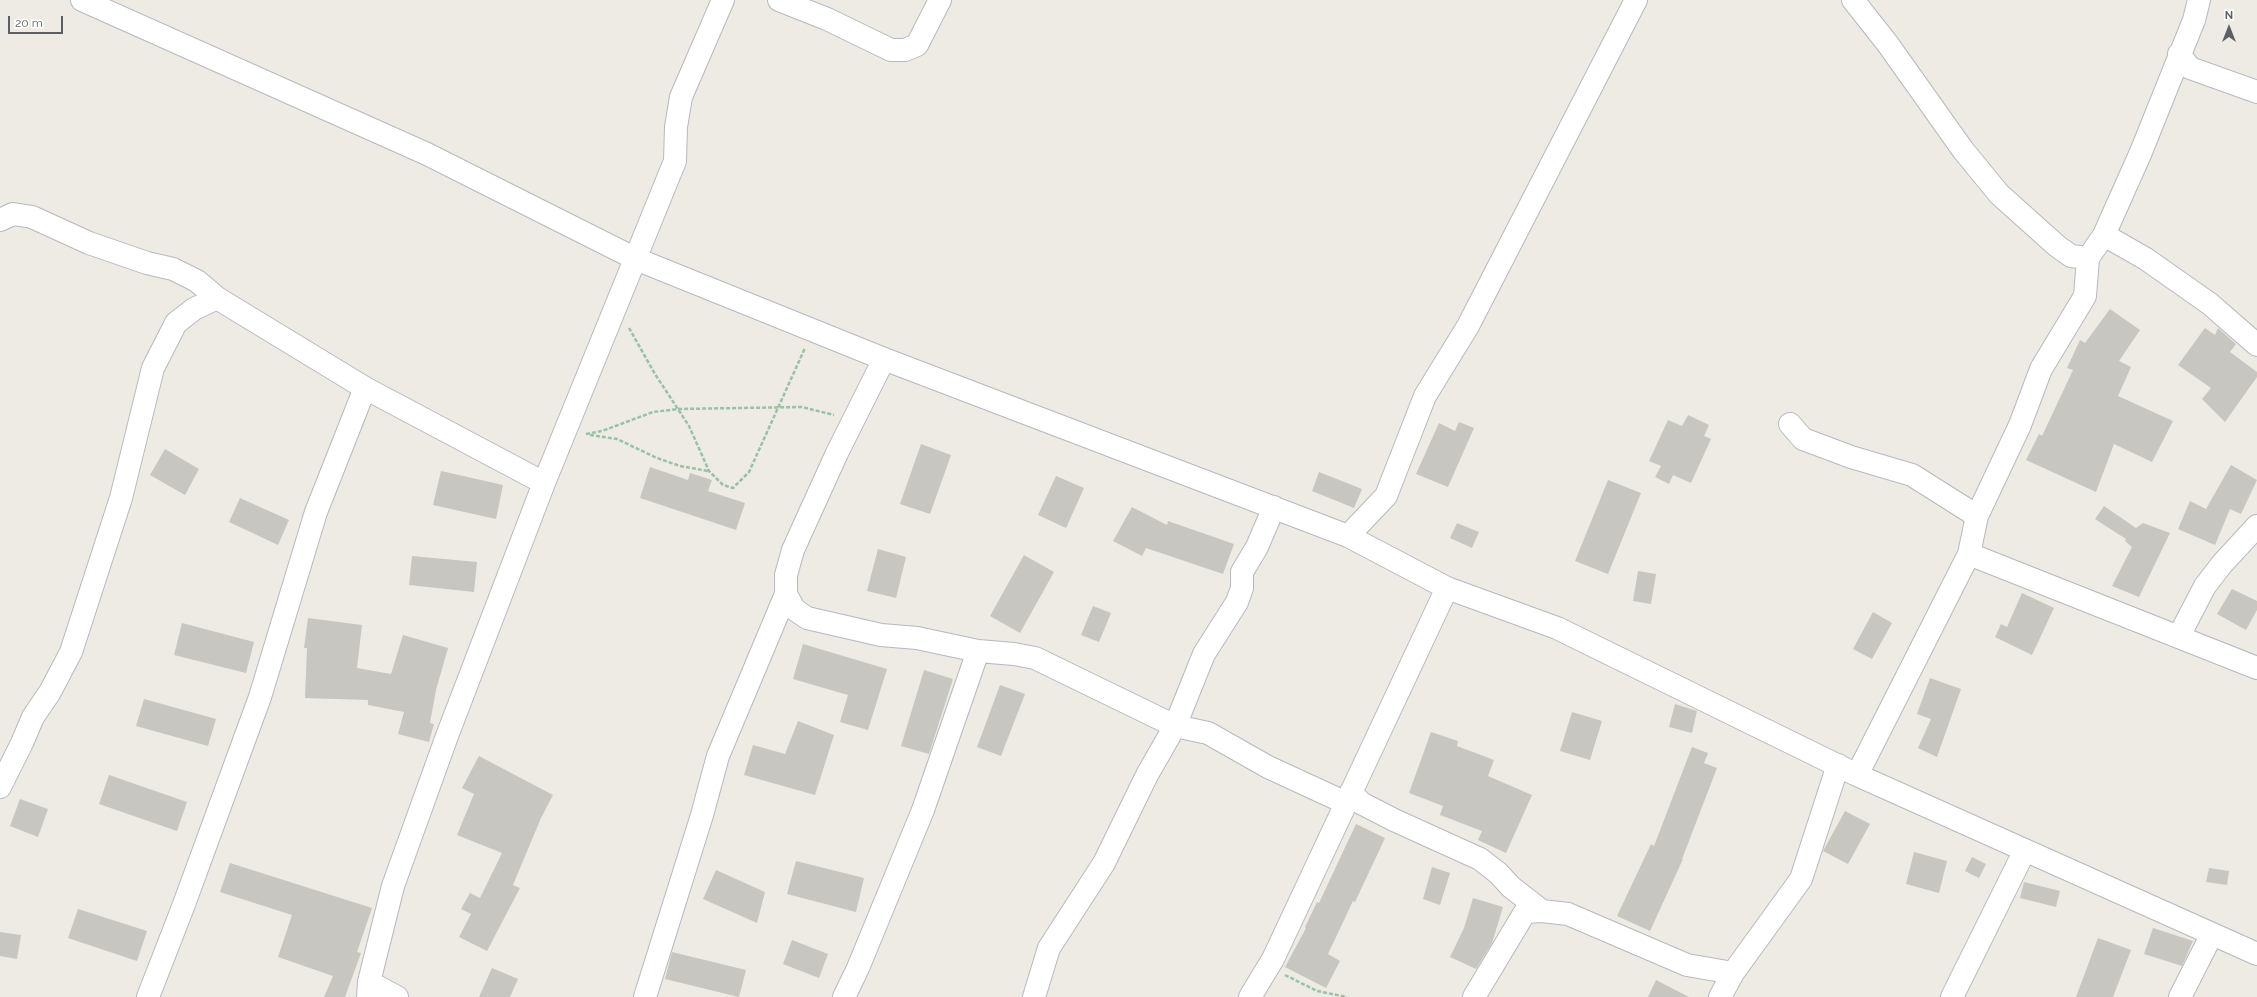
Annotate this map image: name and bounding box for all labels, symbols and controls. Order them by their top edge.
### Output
scale bar [10,8,65,34]
north arrow [2209,8,2249,48]
text: N [2225,9,2233,22]
text: 20 m [15,16,43,30]

